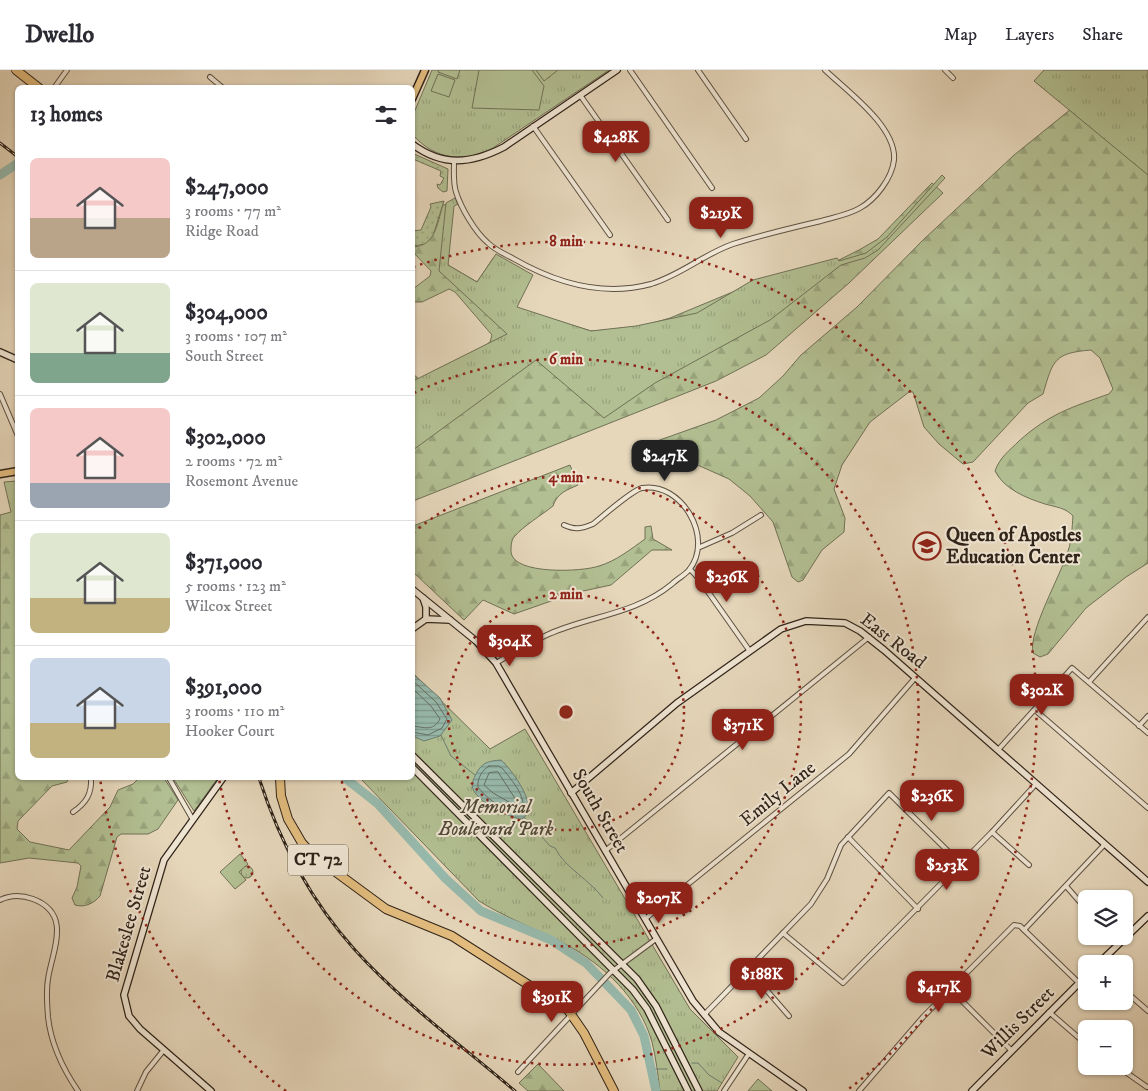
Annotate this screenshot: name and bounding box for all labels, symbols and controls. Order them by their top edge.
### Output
text: Dwello [25,20,94,50]
text: Map [944,24,977,46]
text: Layers [1005,24,1054,46]
text: Share [1082,24,1123,46]
icon: filters [372,101,400,129]
text: 13 homes [30,102,103,128]
pin: $428K [581,121,651,163]
text: $428K [593,127,639,147]
text: $247,000 [185,175,269,201]
icon: home [70,178,130,238]
pin: $219K [686,196,756,239]
text: 3 rooms · 77 m² [185,201,281,221]
text: $219K [700,203,742,223]
text: Ridge Road [185,221,259,241]
text: 8 min [549,232,583,251]
text: $304,000 [185,300,268,326]
icon: home [70,303,130,363]
text: 3 rooms · 107 m² [185,326,287,346]
text: South Street [185,346,264,366]
text: 6 min [549,350,583,369]
text: $302,000 [185,425,266,451]
icon: home [70,428,130,488]
pin: $247K [630,440,700,482]
text: $247K [643,446,687,466]
text: 2 rooms · 72 m² [185,451,282,471]
text: 4 min [548,468,584,487]
text: Rosemont Avenue [185,471,298,491]
place label: Queen of Apostles Education Center [946,524,1082,569]
school or university icon: Queen of Apostles Education Center [912,531,942,561]
text: $371,000 [185,550,263,576]
icon: home [70,553,130,613]
pin: $236K [692,560,762,603]
text: $236K [706,567,748,587]
text: 5 rooms · 123 m² [185,576,286,596]
text: 2 min [549,585,583,604]
text: Wilcox Street [185,596,272,616]
street label: East Road [855,608,931,674]
pin: $304K [475,624,545,667]
text: $304K [488,631,532,651]
pin: $302K [1007,674,1077,716]
text: $391,000 [185,675,262,701]
icon: home [70,678,130,738]
text: $302K [1021,680,1063,700]
text: 3 rooms · 110 m² [185,701,284,721]
centre of rings [557,703,575,721]
pin: $371K [708,708,778,751]
text: $371K [723,715,763,735]
text: Hooker Court [185,721,275,741]
street label: Emily Lane [736,756,821,831]
street label: South Street [567,765,633,857]
pin: $236K [897,780,967,822]
text: $236K [911,786,953,806]
park label: Memorial Boulevard Park [438,796,553,841]
road number: CT 72 [288,844,348,876]
pin: $253K [912,848,982,891]
text: $253K [926,855,968,875]
street label: Blakeslee Street [101,863,157,985]
pin: $207K [624,882,694,924]
text: $207K [637,888,681,908]
map controls [1078,890,1133,1075]
button: layers [1078,890,1133,945]
button: + [1078,955,1133,1010]
pin: $188K [727,958,797,1000]
text: $188K [741,964,783,984]
pin: $417K [904,970,974,1013]
text: $417K [917,977,961,997]
pin: $391K [517,980,587,1023]
street label: Willis Street [976,982,1059,1065]
text: $391K [532,987,572,1007]
button: − [1078,1020,1133,1075]

